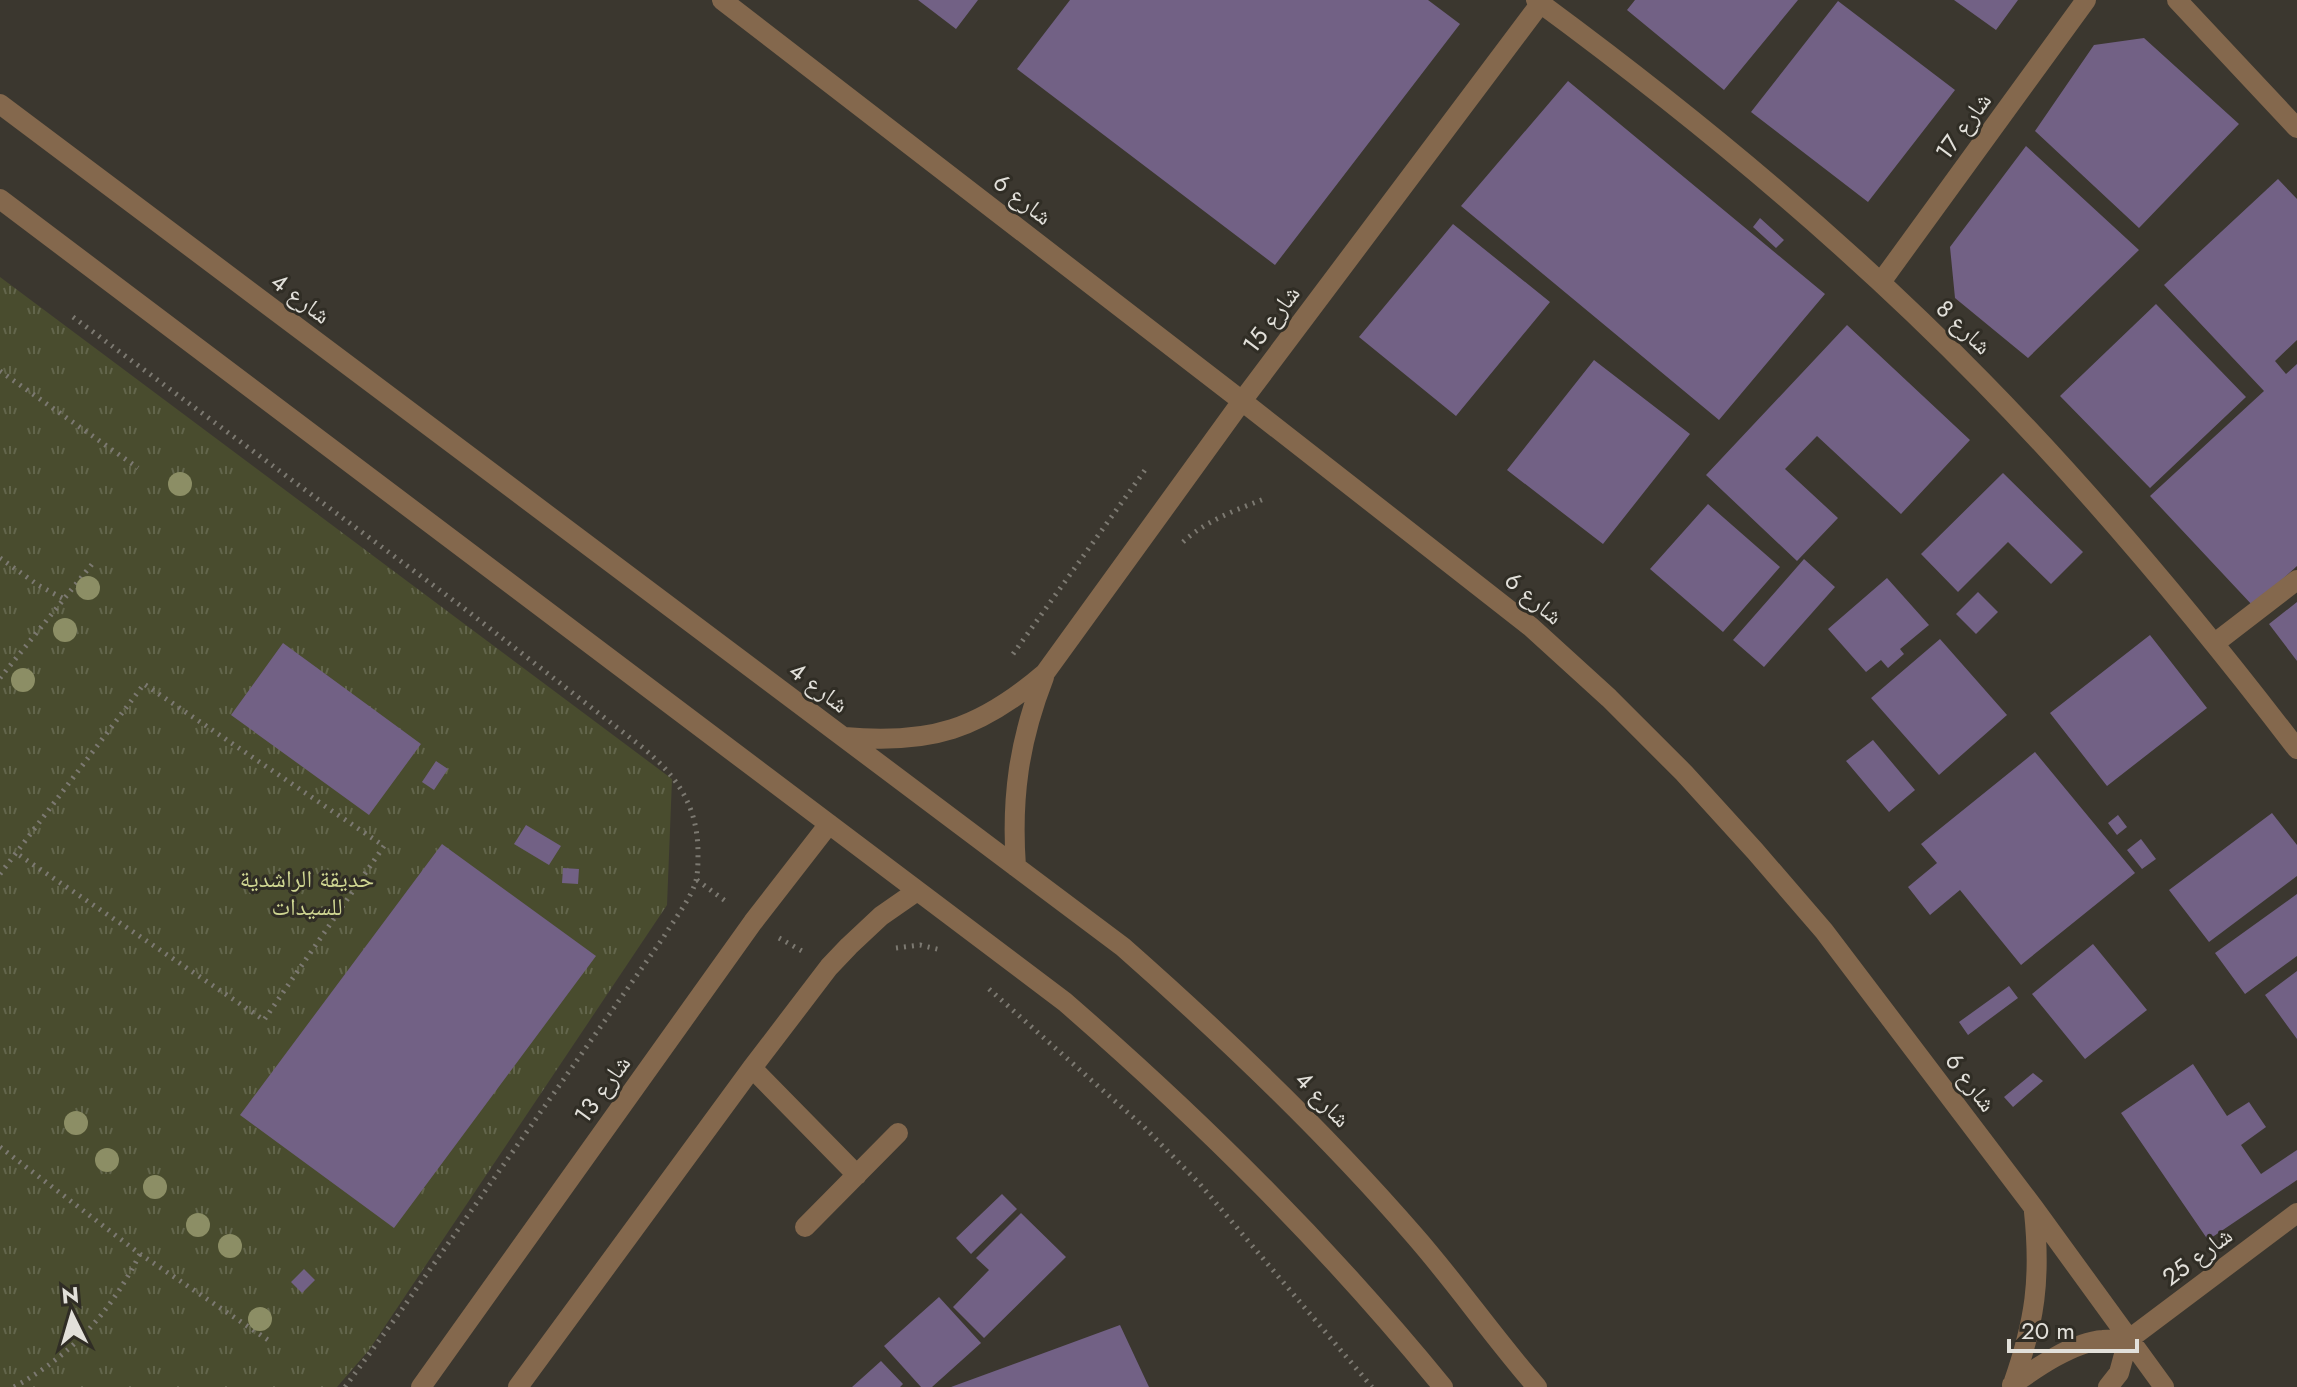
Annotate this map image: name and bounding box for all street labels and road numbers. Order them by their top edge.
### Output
street label: شارع 17 [1926,85,2000,167]
street label: شارع 6 [986,165,1060,233]
street label: شارع 4 [264,264,338,332]
street label: شارع 15 [1234,278,1308,360]
street label: شارع 8 [1928,292,2000,362]
street label: شارع 6 [1497,563,1571,633]
street label: شارع 4 [782,653,856,721]
street label: شارع 6 [1937,1045,2005,1119]
street label: شارع 13 [565,1048,639,1130]
street label: شارع 4 [1287,1063,1359,1135]
street label: شارع 25 [2155,1218,2239,1294]

